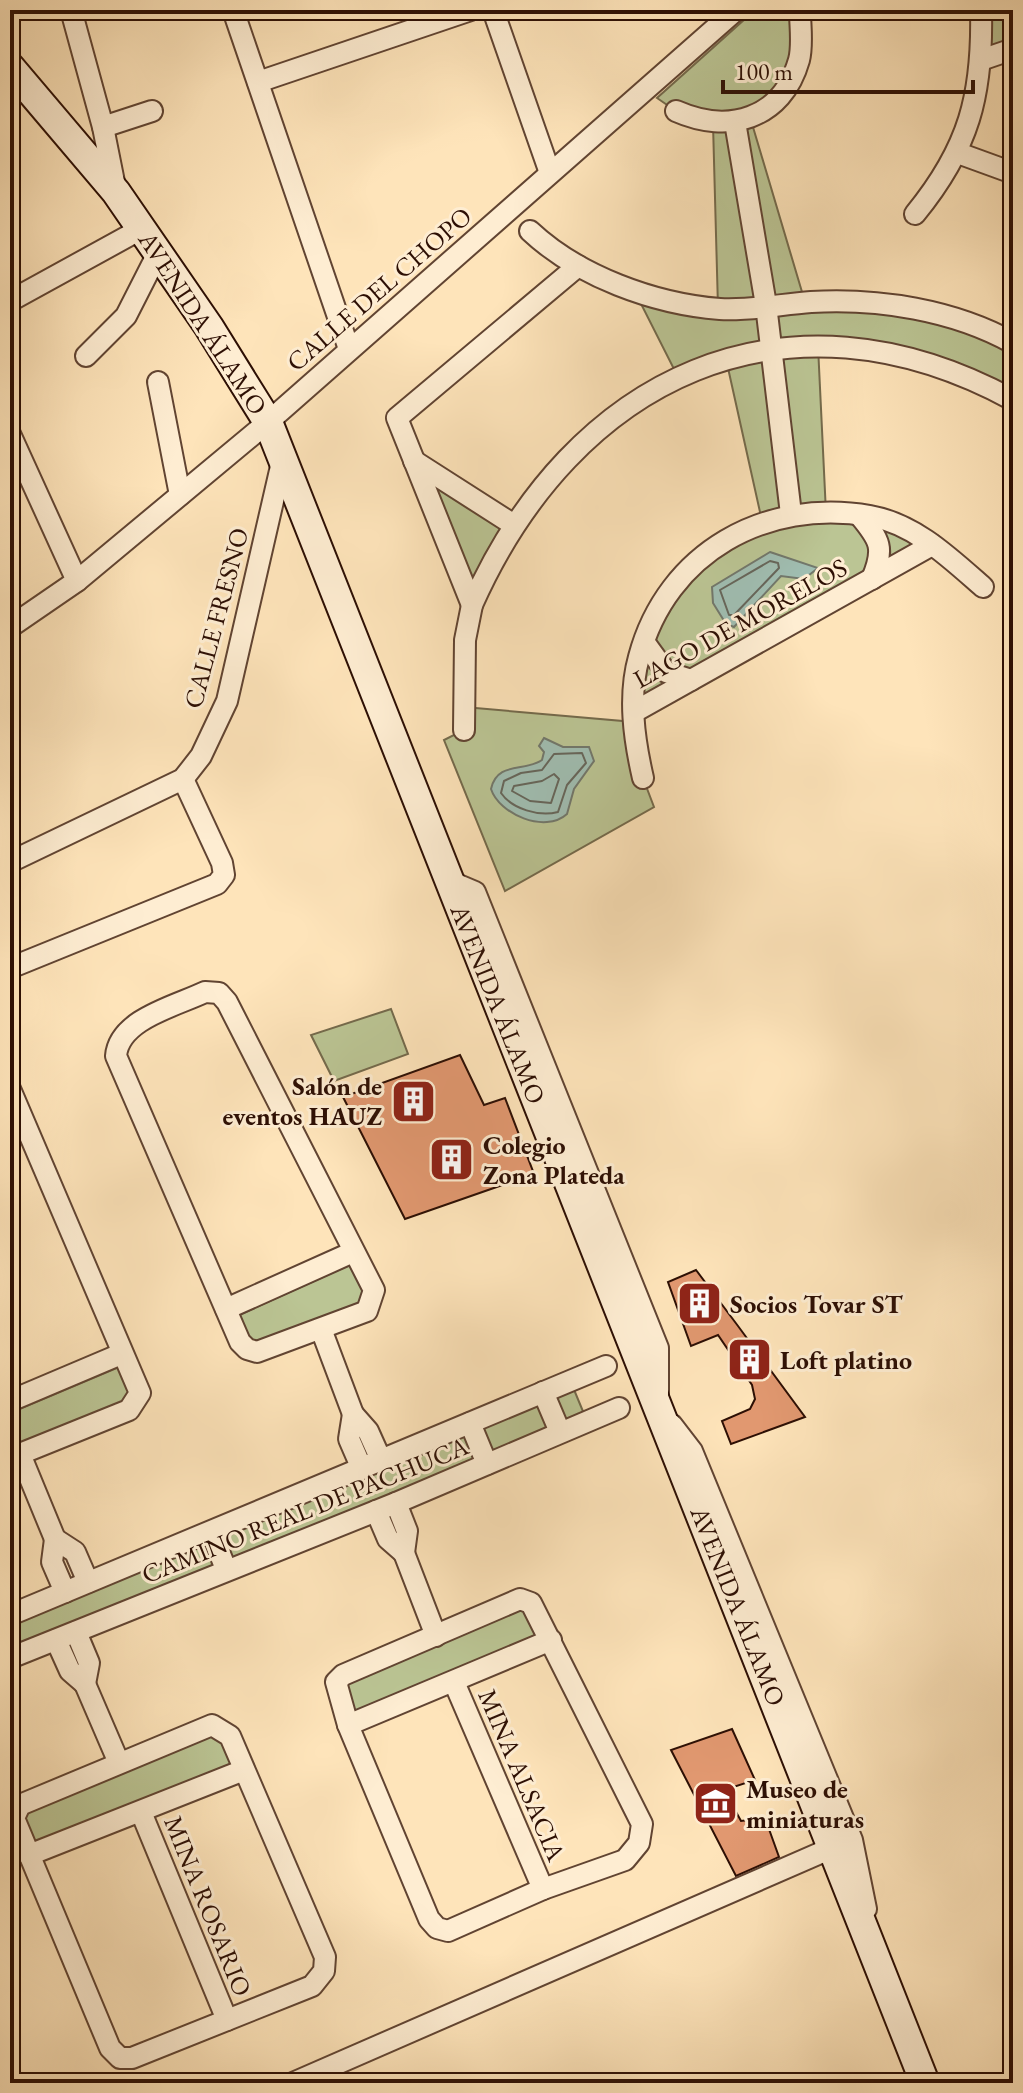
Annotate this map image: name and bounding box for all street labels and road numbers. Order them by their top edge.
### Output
street label: CALLE DEL CHOPO [279,199,479,379]
street label: AVENIDA ÁLAMO [130,224,275,421]
street label: CALLE FRESNO [176,524,256,712]
street label: LAGO DE MORELOS [627,550,853,696]
street label: AVENIDA ÁLAMO [442,898,554,1109]
street label: CAMINO REAL DE PACHUCA [136,1428,474,1591]
street label: AVENIDA ÁLAMO [682,1500,794,1711]
street label: MINA ALSACIA [470,1684,574,1867]
street label: MINA ROSARIO [156,1811,260,2001]

